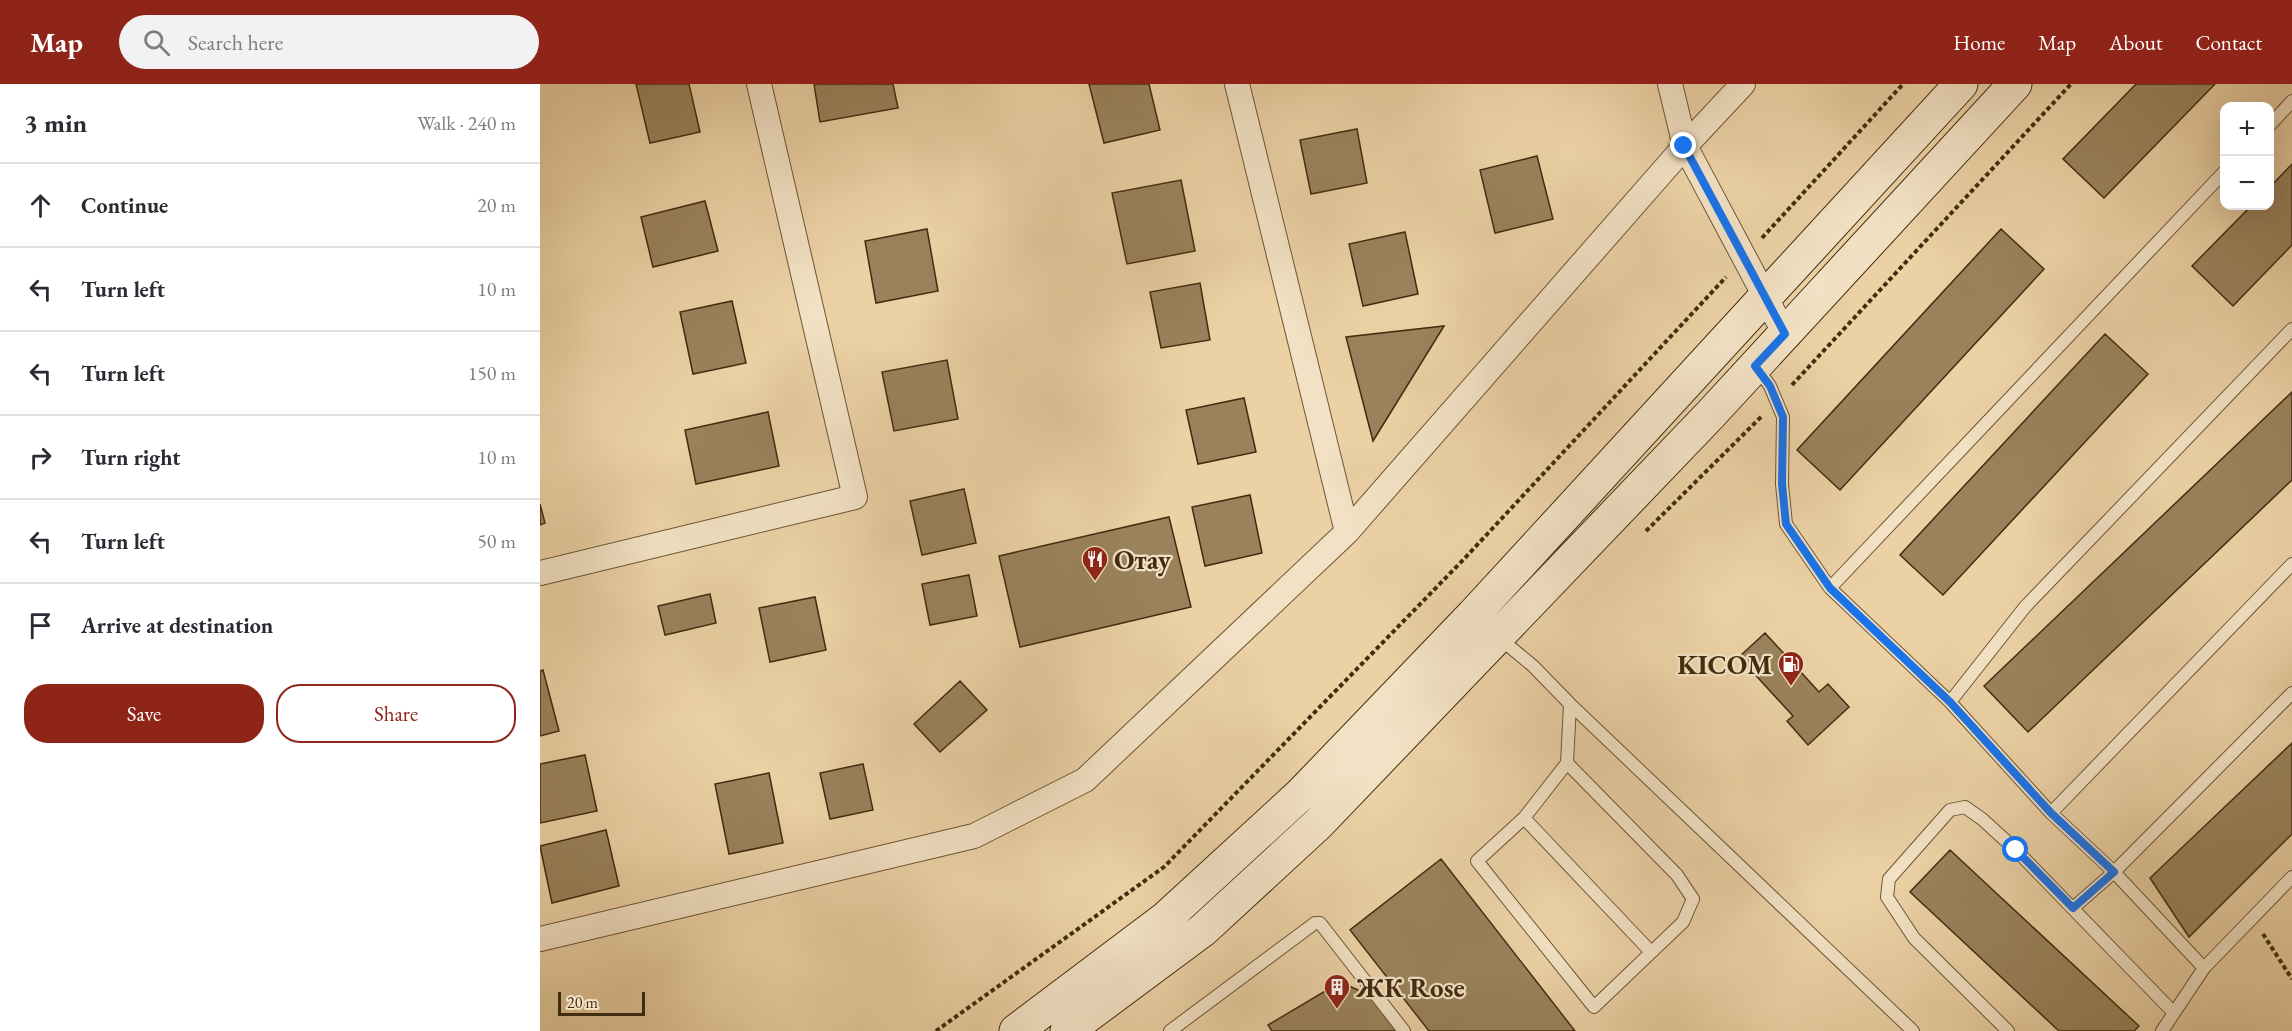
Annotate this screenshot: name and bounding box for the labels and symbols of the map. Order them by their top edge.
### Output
route end [1670,132,1696,158]
place label: Отау [1114,542,1172,577]
restaurant icon: Отау [1080,544,1110,582]
place label: KICOM [1677,647,1772,682]
fuel station icon: KICOM [1776,649,1806,687]
route start [2002,836,2028,862]
place label: ЖК Rose [1355,970,1465,1005]
building icon: ЖК Rose [1322,972,1352,1010]
scale bar [558,989,645,1016]

